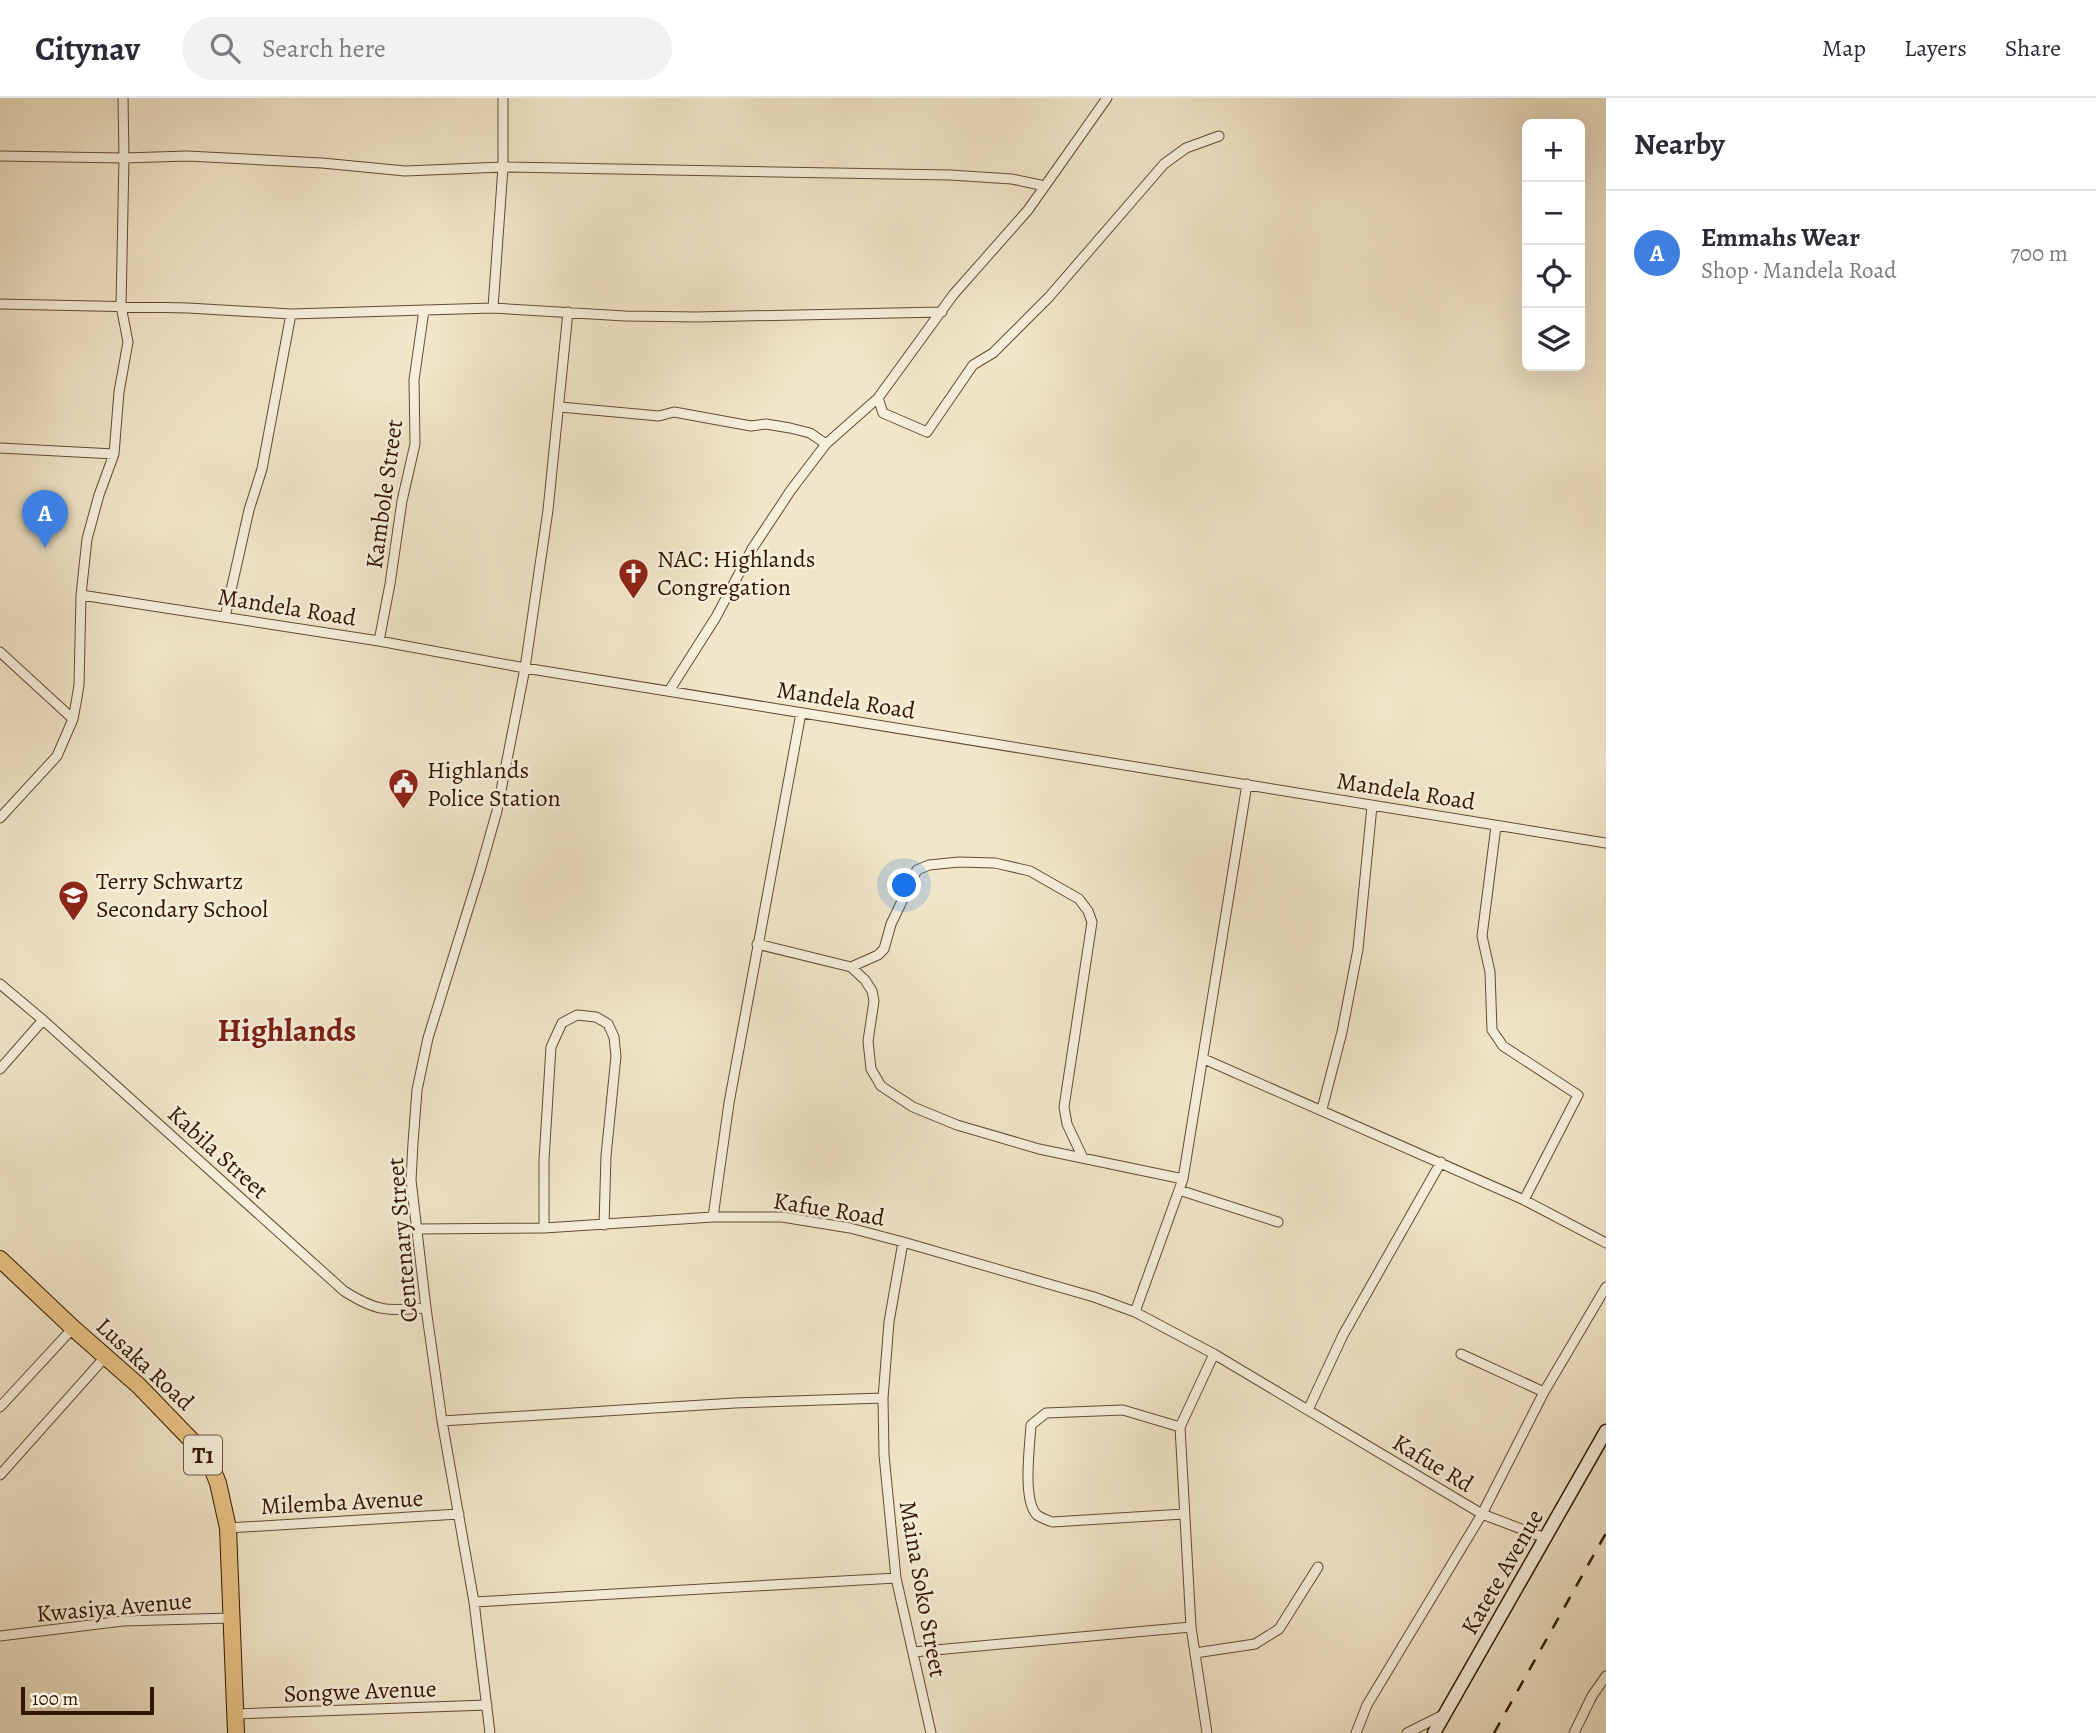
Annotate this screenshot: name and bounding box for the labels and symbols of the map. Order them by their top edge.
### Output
street label: Kambole Street [358,417,410,571]
pin: A [22,490,68,548]
place label: NAC: Highlands Congregation [657,543,815,603]
church icon: NAC: Highlands Congregation [617,556,651,600]
street label: Mandela Road [215,580,359,634]
street label: Mandela Road [774,673,918,727]
place label: Highlands Police Station [427,754,561,814]
street label: Mandela Road [1334,764,1478,818]
public building icon: Highlands Police Station [387,767,421,811]
place label: Terry Schwartz Secondary School [96,865,268,925]
your location [887,868,921,902]
school or university icon: Terry Schwartz Secondary School [56,878,90,922]
district label: Highlands [218,1008,356,1052]
street label: Kabila Street [161,1098,275,1206]
street label: Centenary Street [379,1156,425,1324]
street label: Kafue Road [771,1184,887,1234]
street label: Lusaka Road [89,1310,201,1418]
street label: Kafue Rd [1387,1426,1480,1500]
road number: T1 [184,1436,222,1474]
street label: Milemba Avenue [260,1482,424,1522]
street label: Maina Soko Street [892,1498,954,1680]
street label: Katete Avenue [1453,1504,1551,1640]
street label: Kwasiya Avenue [35,1584,193,1630]
street label: Songwe Avenue [283,1672,437,1710]
scale bar [21,1684,154,1716]

